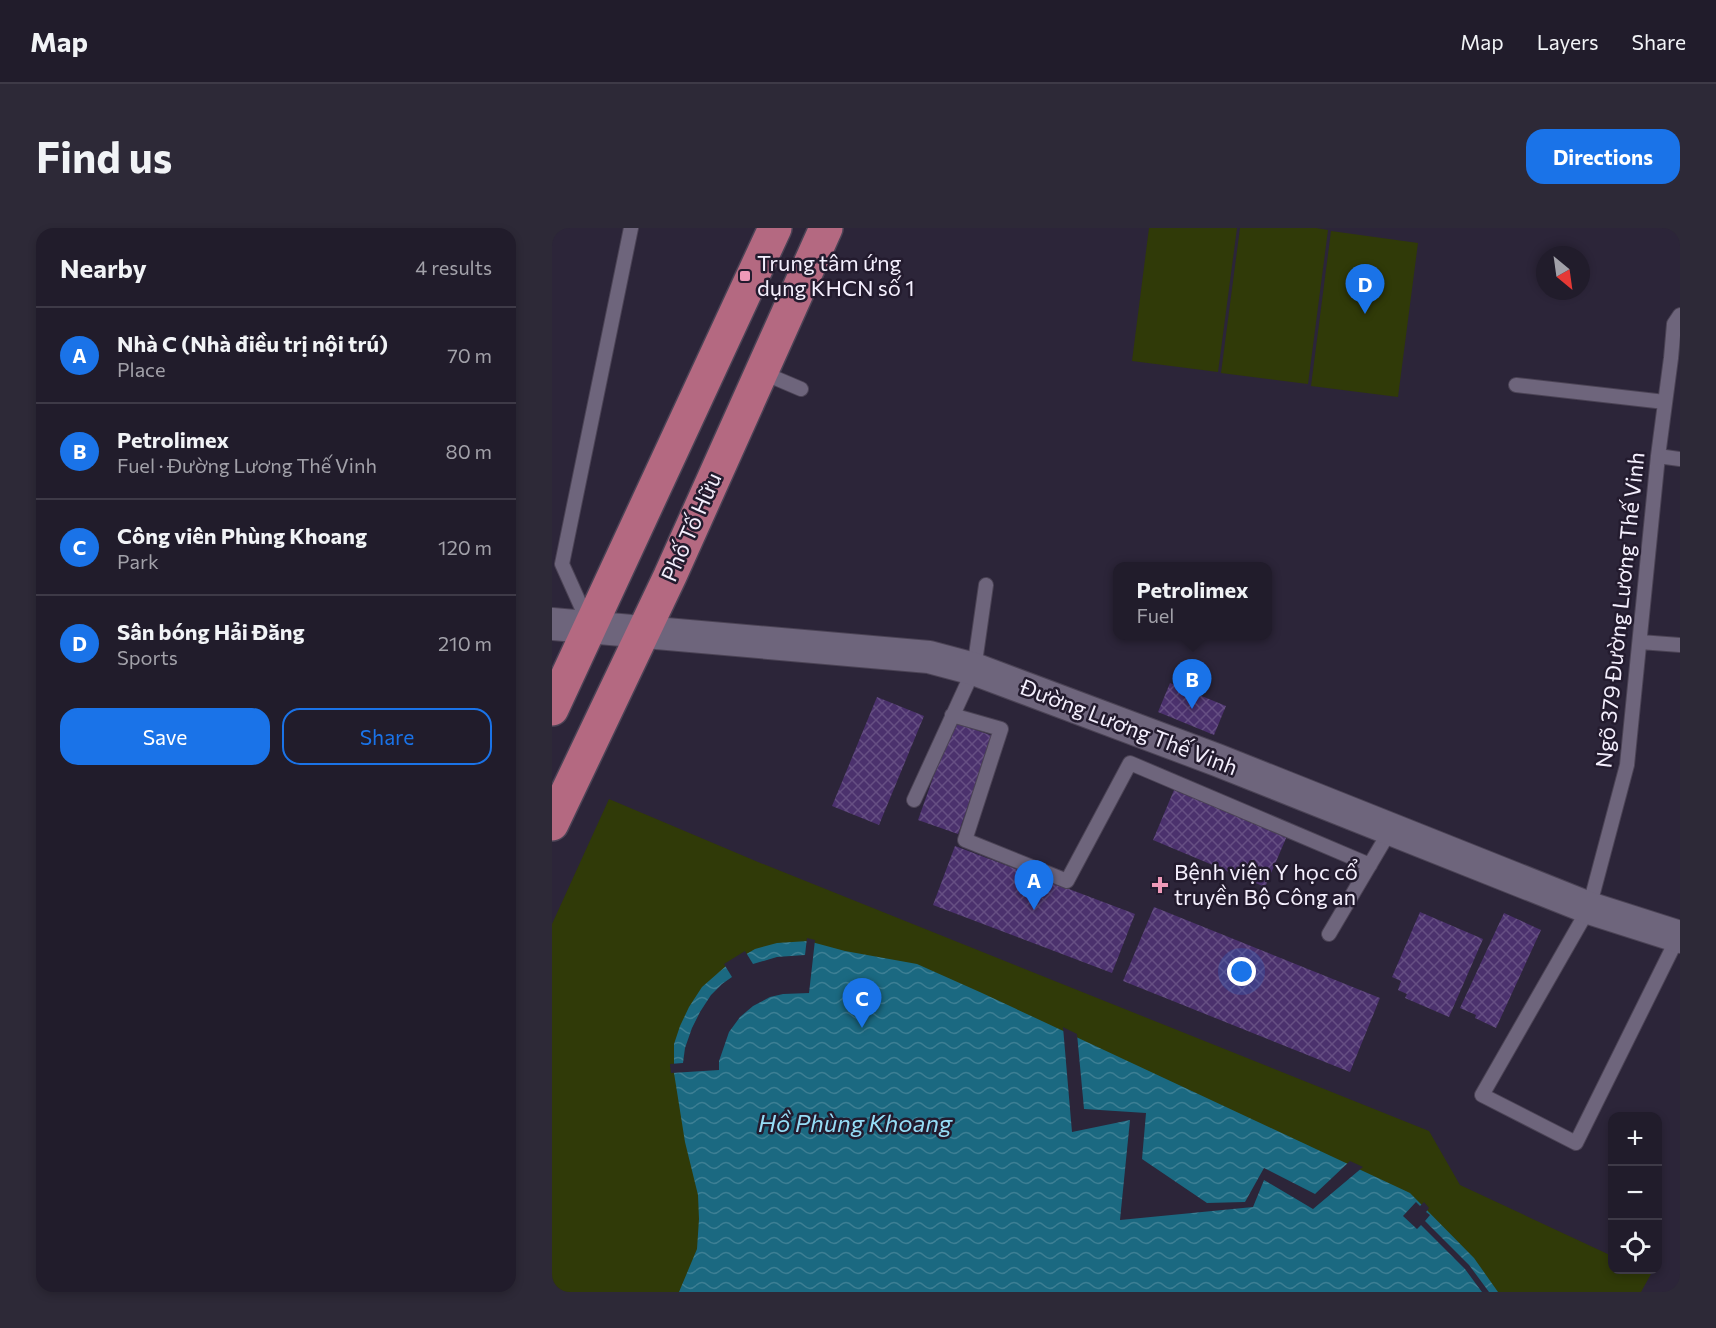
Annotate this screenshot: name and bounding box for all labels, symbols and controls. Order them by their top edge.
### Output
text: Map [30,24,88,58]
text: Map [1460,29,1504,54]
text: Layers [1537,29,1599,54]
text: Share [1632,29,1686,54]
button: Directions [1526,129,1680,184]
text: Find us [36,130,172,182]
north arrow [1536,246,1590,300]
place label: Trung tâm ứng dụng KHCN số 1 [757,249,915,301]
text: Nearby [60,252,147,283]
text: 4 results [415,255,492,279]
pin: D [1346,264,1384,314]
marker: Trung tâm ứng dụng KHCN số 1 [738,269,752,283]
text: Nhà C (Nhà điều trị nội trú) [117,330,388,357]
text: A [72,343,87,367]
text: 70 m [447,343,492,367]
text: Place [117,357,166,381]
text: Petrolimex [117,426,229,453]
text: B [73,439,86,463]
text: 80 m [446,439,492,463]
street label: Ngõ 379 Đường Lương Thế Vinh [1589,451,1650,769]
text: Fuel · Đường Lương Thế Vinh [117,453,377,477]
street label: Phố Tố Hữu [655,468,727,585]
text: Công viên Phùng Khoang [117,522,367,549]
text: C [73,535,86,559]
text: 120 m [438,535,492,559]
text: Park [117,549,159,573]
popup [1113,562,1272,640]
text: Petrolimex [1136,576,1249,603]
text: Fuel [1136,603,1174,627]
text: Sân bóng Hải Đăng [117,618,305,645]
text: D [72,631,87,655]
text: 210 m [438,631,492,655]
text: Sports [117,645,178,669]
pin: B [1172,660,1212,709]
street label: Đường Lương Thế Vinh [1016,672,1242,780]
button: Save [60,708,270,765]
button: Share [282,708,492,765]
place label: Bệnh viện Y học cổ truyền Bộ Công an [1174,858,1358,910]
pin: A [1014,860,1054,910]
marker: Bệnh viện Y học cổ truyền Bộ Công an [1151,876,1169,894]
your location [1227,957,1256,986]
pin: C [842,978,882,1028]
water label: Hồ Phùng Khoang [758,1108,953,1137]
map controls [1608,1112,1662,1274]
button: + [1608,1112,1662,1166]
button: − [1608,1166,1662,1220]
button: locate [1608,1220,1662,1274]

